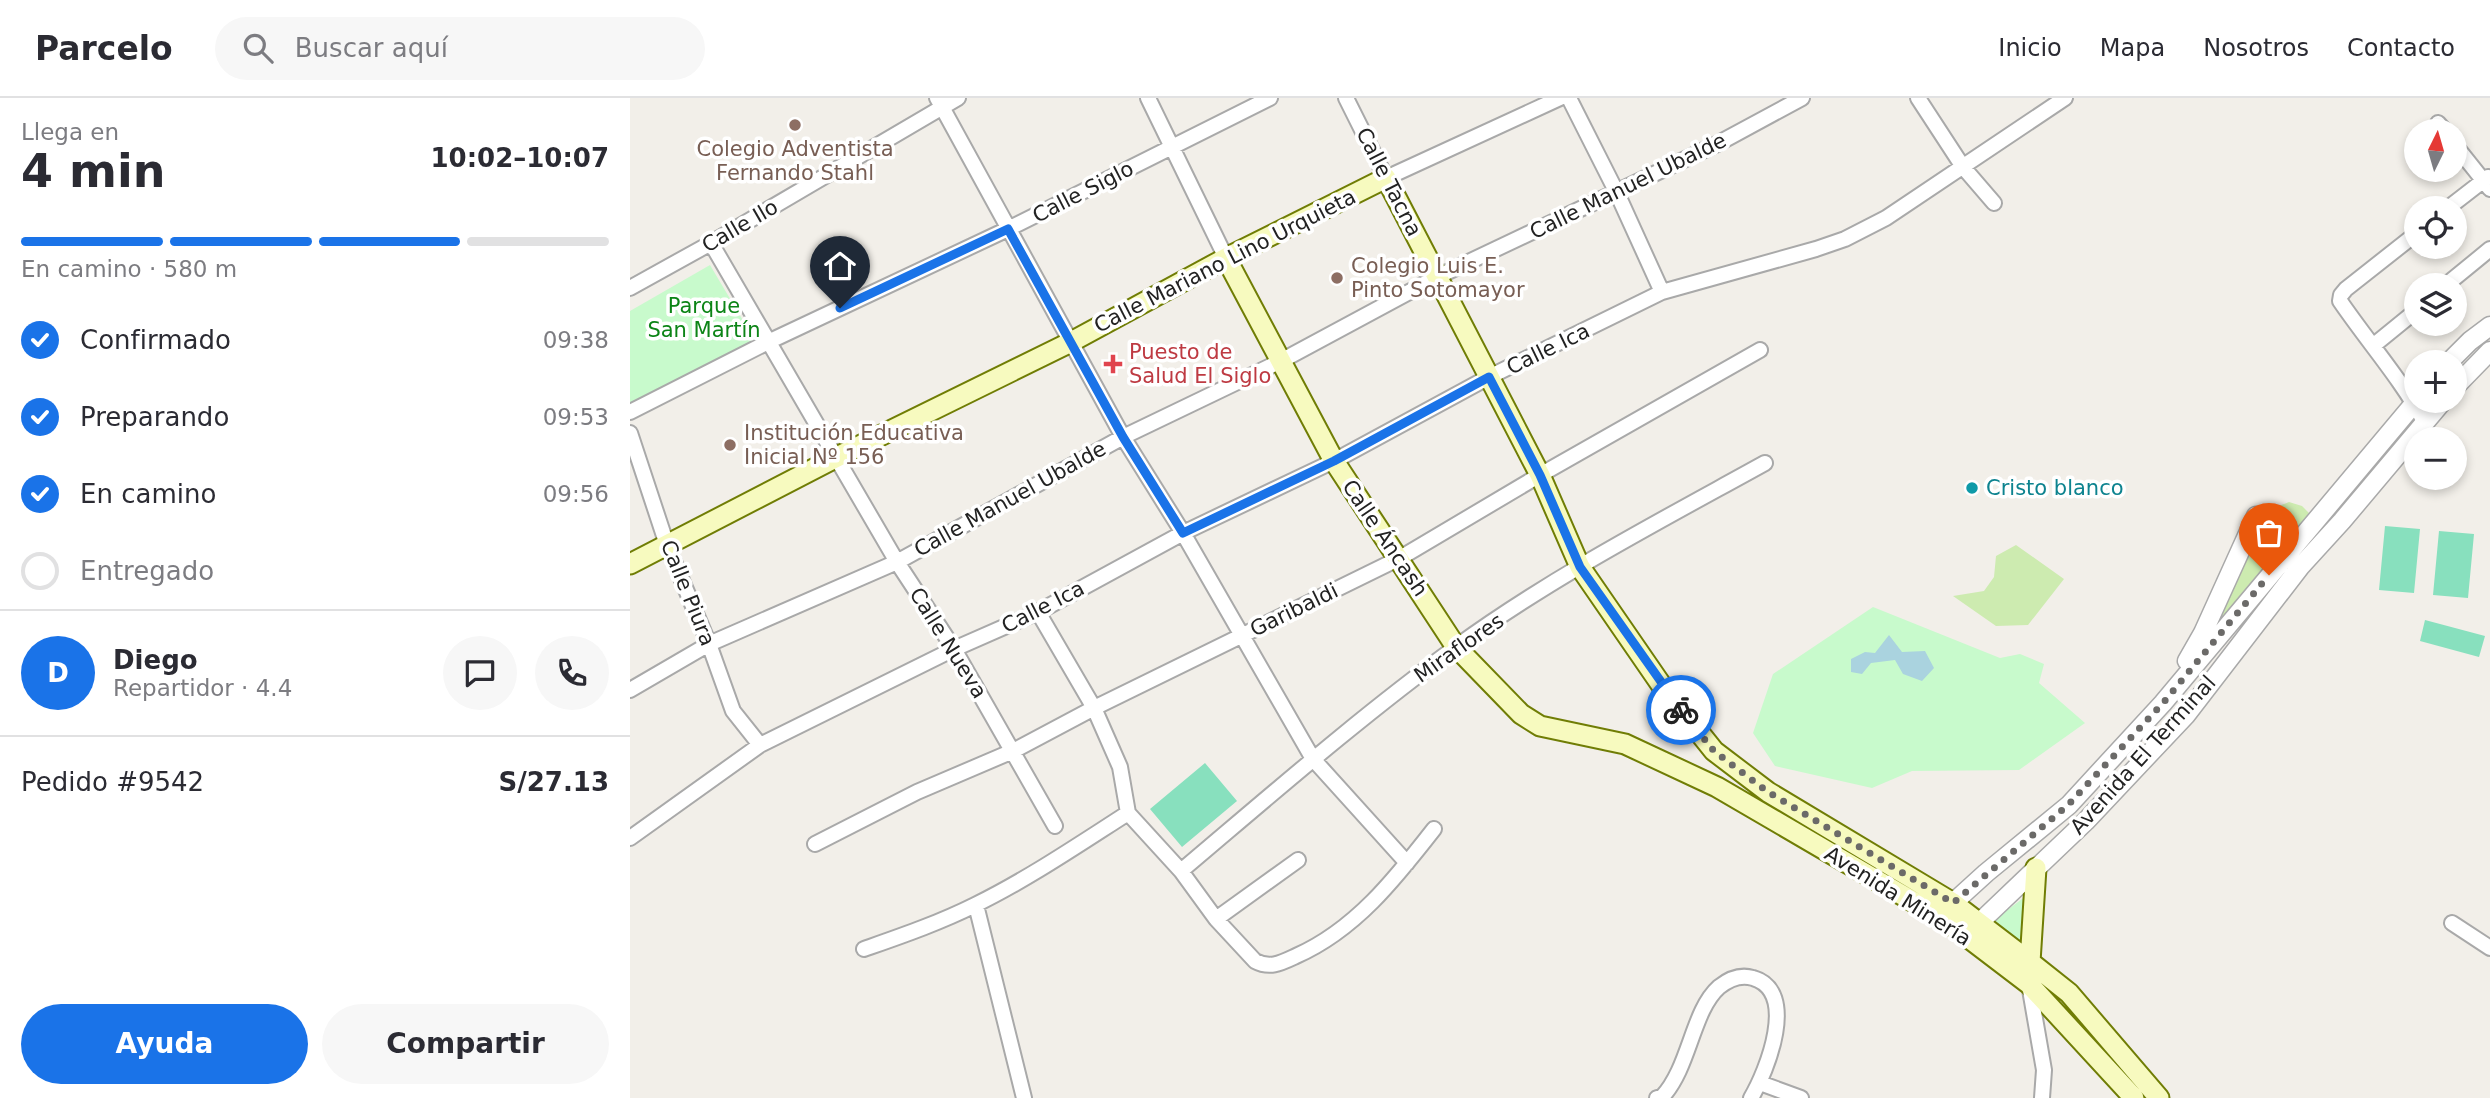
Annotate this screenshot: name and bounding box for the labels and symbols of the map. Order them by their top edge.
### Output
marker: Colegio Adventista Fernando Stahl [787,117,803,133]
north arrow [2404,119,2468,182]
street label: Calle Tacna [1351,124,1427,240]
street label: Calle Manuel Ubalde [1526,128,1730,244]
place label: Colegio Adventista Fernando Stahl [696,137,894,185]
street label: Calle Siglo [1029,156,1137,228]
street label: Calle Mariano Lino Urquieta [1090,184,1360,338]
street label: Calle Ilo [698,195,782,257]
pin [810,236,870,308]
place label: Colegio Luis E. Pinto Sotomayor [1351,254,1525,302]
marker: Colegio Luis E. Pinto Sotomayor [1329,270,1345,286]
park label: Parque San Martín [647,294,761,342]
street label: Calle Ica [1503,319,1593,379]
place label: Puesto de Salud El Siglo [1129,340,1271,388]
marker: Puesto de Salud El Siglo [1103,354,1123,374]
place label: Institución Educativa Inicial Nº 156 [744,421,964,469]
street label: Calle Manuel Ubalde [910,436,1110,562]
marker: Institución Educativa Inicial Nº 156 [722,437,738,453]
street label: Calle Áncash [1337,475,1434,601]
place label: Cristo blanco [1986,476,2124,500]
marker: Cristo blanco [1964,480,1980,496]
pin [2239,503,2299,575]
street label: Calle Piura [656,537,720,649]
street label: Calle Ica [998,576,1088,638]
street label: Garibaldi [1246,578,1342,642]
street label: Calle Nueva [904,583,992,703]
street label: Miraflores [1410,608,1508,688]
street label: Avenida El Terminal [2065,671,2221,839]
courier [1646,675,1716,745]
street label: Avenida Minería [1820,841,1976,951]

